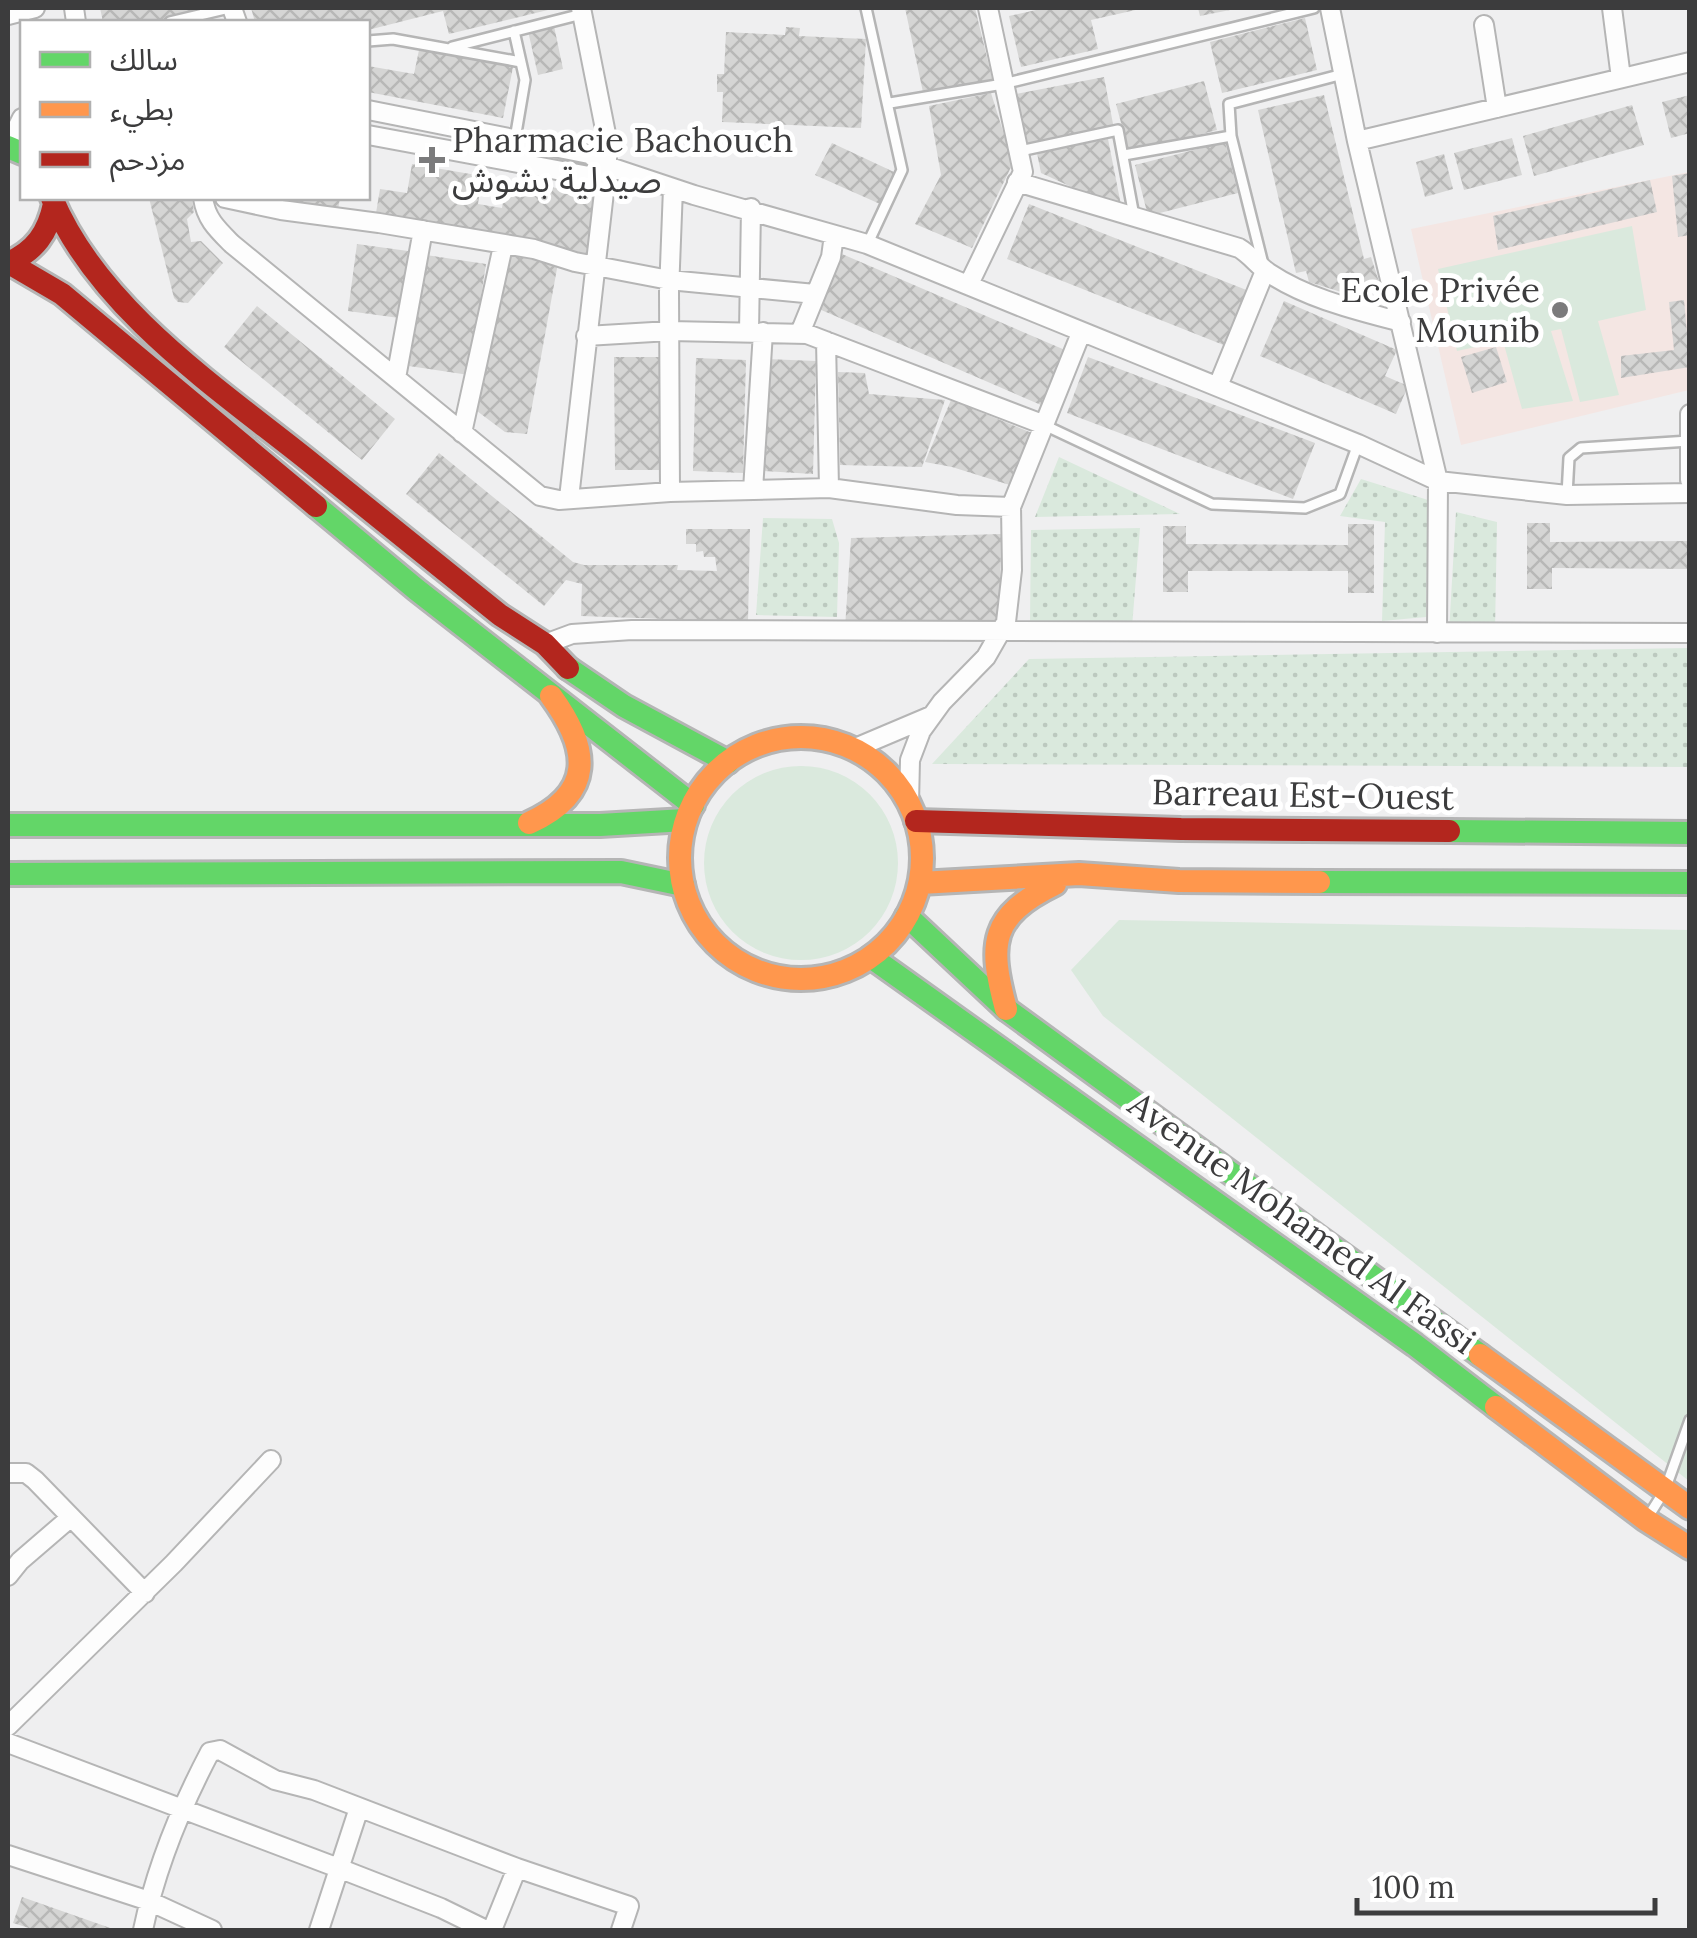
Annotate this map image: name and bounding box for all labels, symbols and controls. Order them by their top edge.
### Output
legend [20,20,370,200]
text: سالك [110,40,178,78]
text: بطيء [110,90,174,133]
place label: Pharmacie Bachouch صيدلية بشوش [452,117,794,202]
text: مزدحم [110,140,186,183]
marker: Pharmacie Bachouch صيدلية بشوش [421,149,443,171]
place label: Ecole Privée Mounib [1340,267,1540,352]
marker: Ecole Privée Mounib [1549,299,1571,321]
street label: Barreau Est-Ouest [1151,769,1455,820]
street label: Avenue Mohamed Al Fassi [1119,1081,1485,1364]
scale bar [1357,1853,1654,1915]
text: 100 m [1372,1868,1455,1906]

